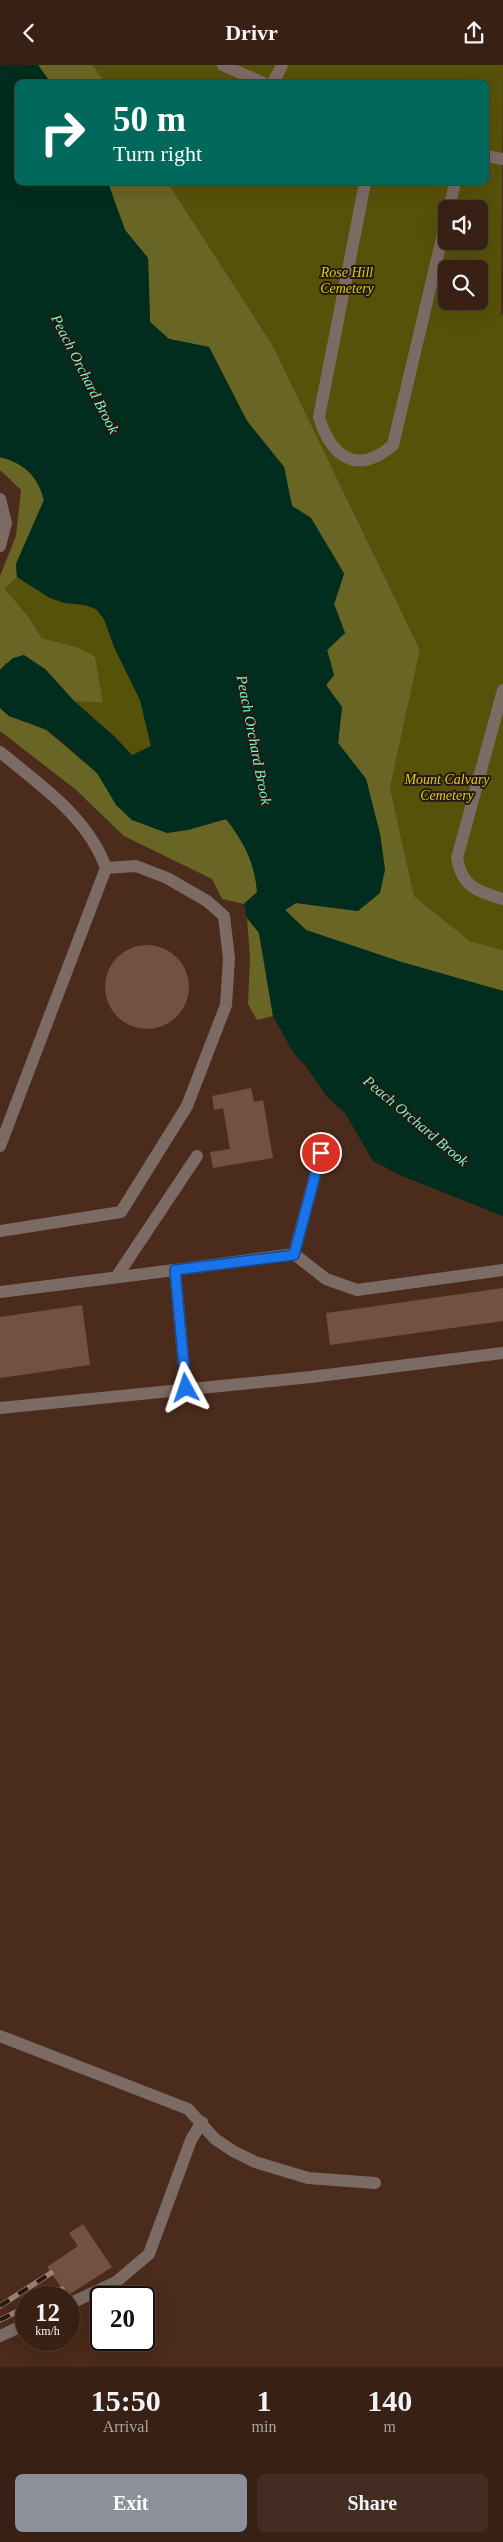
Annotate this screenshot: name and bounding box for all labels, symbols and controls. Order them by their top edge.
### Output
icon: back [15,19,43,47]
icon: share [460,19,488,47]
text: Drivr [225,20,278,45]
icon: right [30,100,95,165]
text: 50 m [113,100,186,139]
text: Turn right [113,141,202,166]
map controls [438,200,488,310]
button: sound [438,200,488,250]
button: search [438,260,488,310]
park label: Rose Hill Cemetery [320,265,375,296]
water label: Peach Orchard Brook [48,311,122,437]
water label: Peach Orchard Brook [233,673,274,806]
park label: Mount Calvary Cemetery [403,772,490,803]
water label: Peach Orchard Brook [360,1072,472,1170]
pin [300,1132,342,1174]
icon: arrive [307,1139,335,1167]
position arrow [159,1361,211,1413]
speed limit sign: 20 [90,2286,155,2351]
text: 12 [35,2299,60,2326]
text: km/h [35,2324,60,2338]
text: 15:50 [91,2384,161,2417]
text: 1 [256,2384,271,2417]
text: 140 [367,2384,412,2417]
text: Arrival [103,2418,149,2435]
text: min [252,2418,276,2435]
text: m [383,2418,396,2435]
button: Exit [15,2474,247,2532]
button: Share [257,2474,488,2532]

